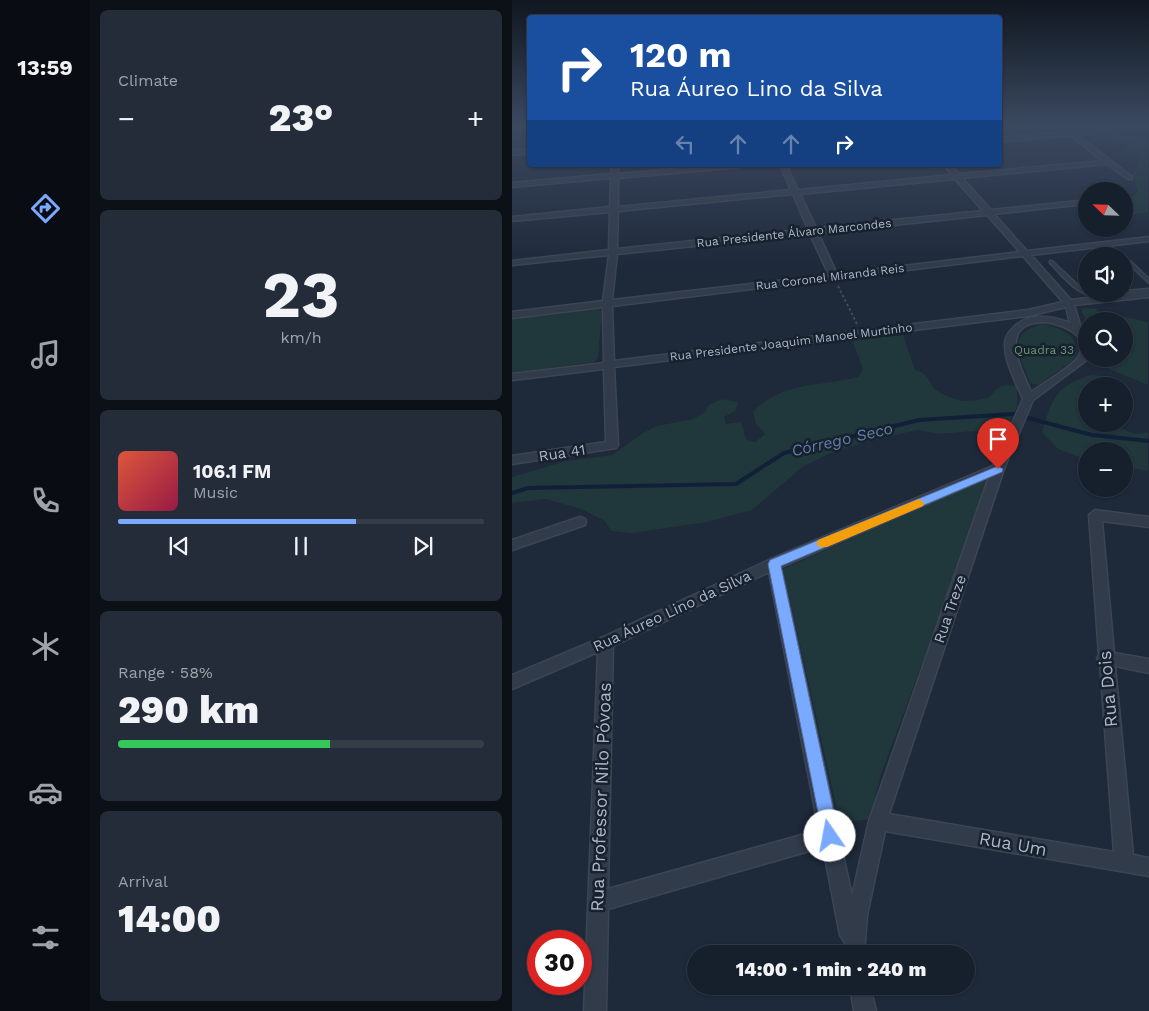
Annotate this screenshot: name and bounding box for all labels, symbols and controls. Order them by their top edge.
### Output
text: 120 m [630,34,731,76]
icon: right [547,35,612,100]
text: 13:59 [17,55,73,80]
text: Climate [118,71,178,90]
text: Rua Áureo Lino da Silva [630,76,883,101]
text: 23° [269,96,333,140]
text: − [118,102,135,135]
text: + [467,102,484,135]
icon: left [671,130,699,158]
icon: ahead [724,130,752,158]
icon: ahead [777,130,805,158]
icon: right [830,130,858,158]
north arrow [1078,182,1133,238]
map controls [1078,182,1133,497]
icon: directions [28,191,63,226]
street label: Rua Presidente Álvaro Marcondes [696,216,892,250]
button: sound [1078,247,1133,302]
text: 23 [262,257,340,333]
street label: Rua Coronel Miranda Reis [755,261,905,293]
button: search [1078,312,1133,367]
street label: Rua Presidente Joaquim Manoel Murtinho [669,320,913,364]
text: km/h [280,328,322,347]
icon: music [28,337,63,372]
park label: Quadra 33 [1014,343,1074,357]
button: + [1078,377,1133,432]
pin [977,418,1019,469]
water label: Córrego Seco [790,419,895,460]
icon: arrive [984,425,1012,453]
street label: Rua 41 [537,440,587,466]
button: − [1078,442,1133,497]
text: 106.1 FM [193,460,271,483]
icon: phone [28,483,63,518]
text: Music [193,483,238,502]
icon: previous [165,532,193,560]
icon: pause [287,532,315,560]
icon: next [409,532,437,560]
street label: Rua Áureo Lino da Silva [590,566,754,656]
street label: Rua Treze [930,572,970,646]
icon: climate [28,629,63,664]
street label: Rua Dois [1094,650,1121,728]
text: Range · 58% [118,663,213,682]
street label: Rua Professor Nilo Póvoas [586,682,615,912]
text: 290 km [118,688,259,732]
icon: car [28,775,63,810]
position arrow [803,809,855,861]
street label: Rua Um [977,827,1049,860]
text: Arrival [118,872,168,891]
text: 14:00 [118,897,221,941]
icon: filters [28,920,63,955]
speed limit sign: 30 [527,930,592,995]
text: 14:00 · 1 min · 240 m [736,958,926,981]

